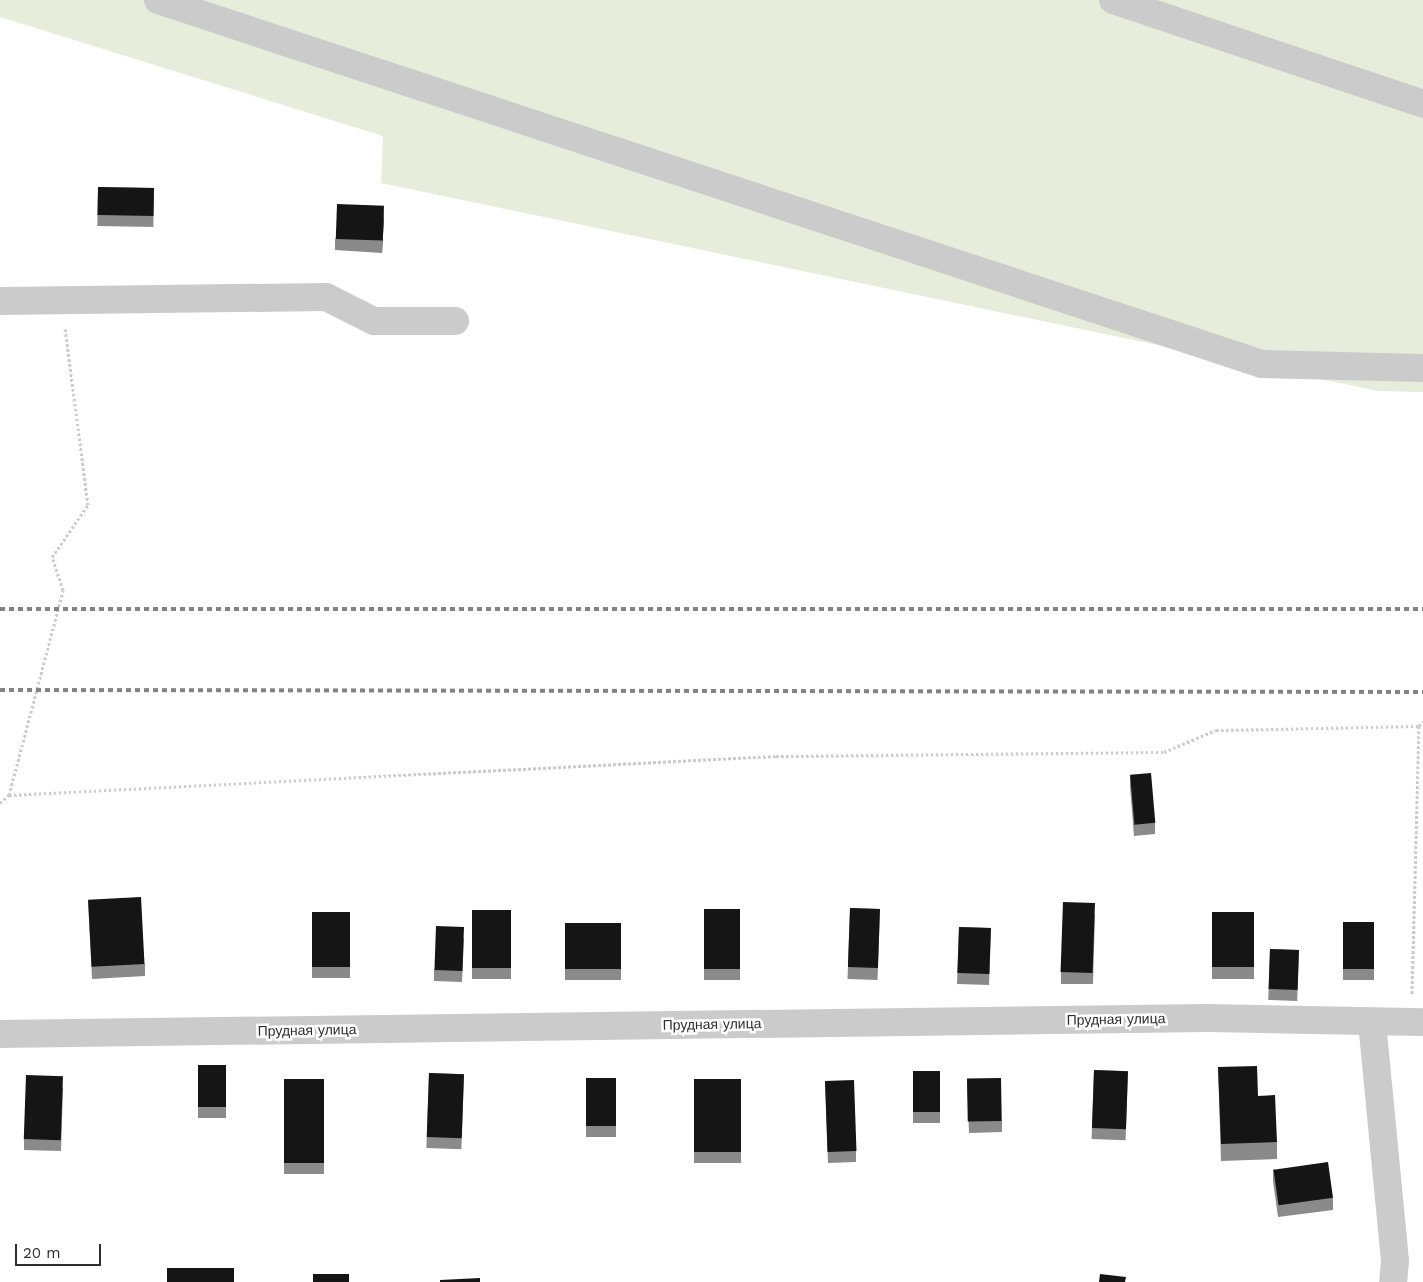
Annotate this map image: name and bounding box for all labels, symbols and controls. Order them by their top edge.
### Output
street label: Прудная улица [1066,1010,1166,1028]
street label: Прудная улица [662,1015,762,1033]
street label: Прудная улица [257,1021,357,1039]
scale bar [18,1234,104,1266]
text: 20 m [23,1244,61,1262]

